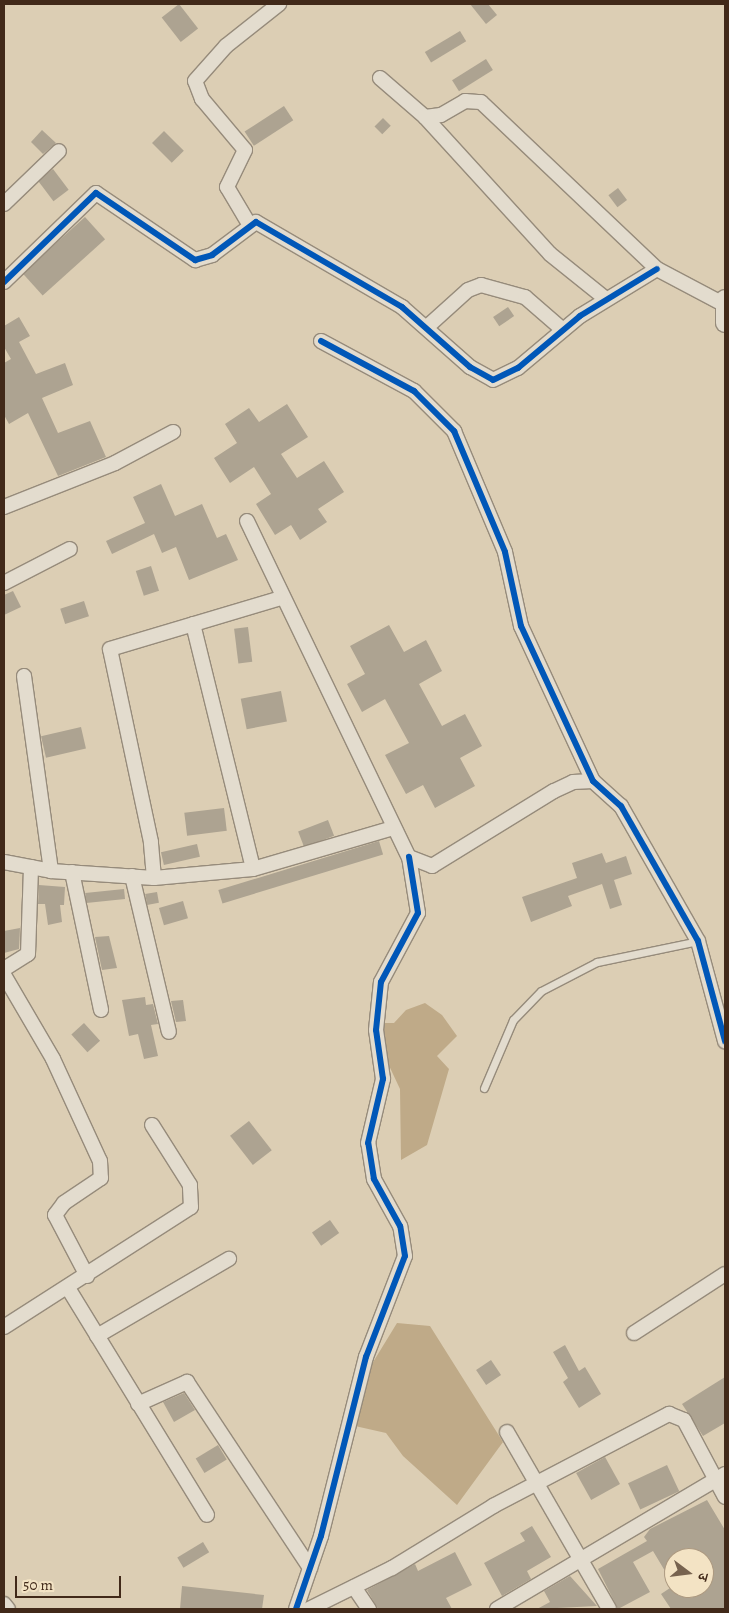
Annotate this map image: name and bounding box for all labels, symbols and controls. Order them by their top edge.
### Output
north arrow [664,1548,714,1598]
scale bar [18,1566,124,1598]
text: उ [693,1571,713,1583]
text: 50 m [23,1575,53,1595]

